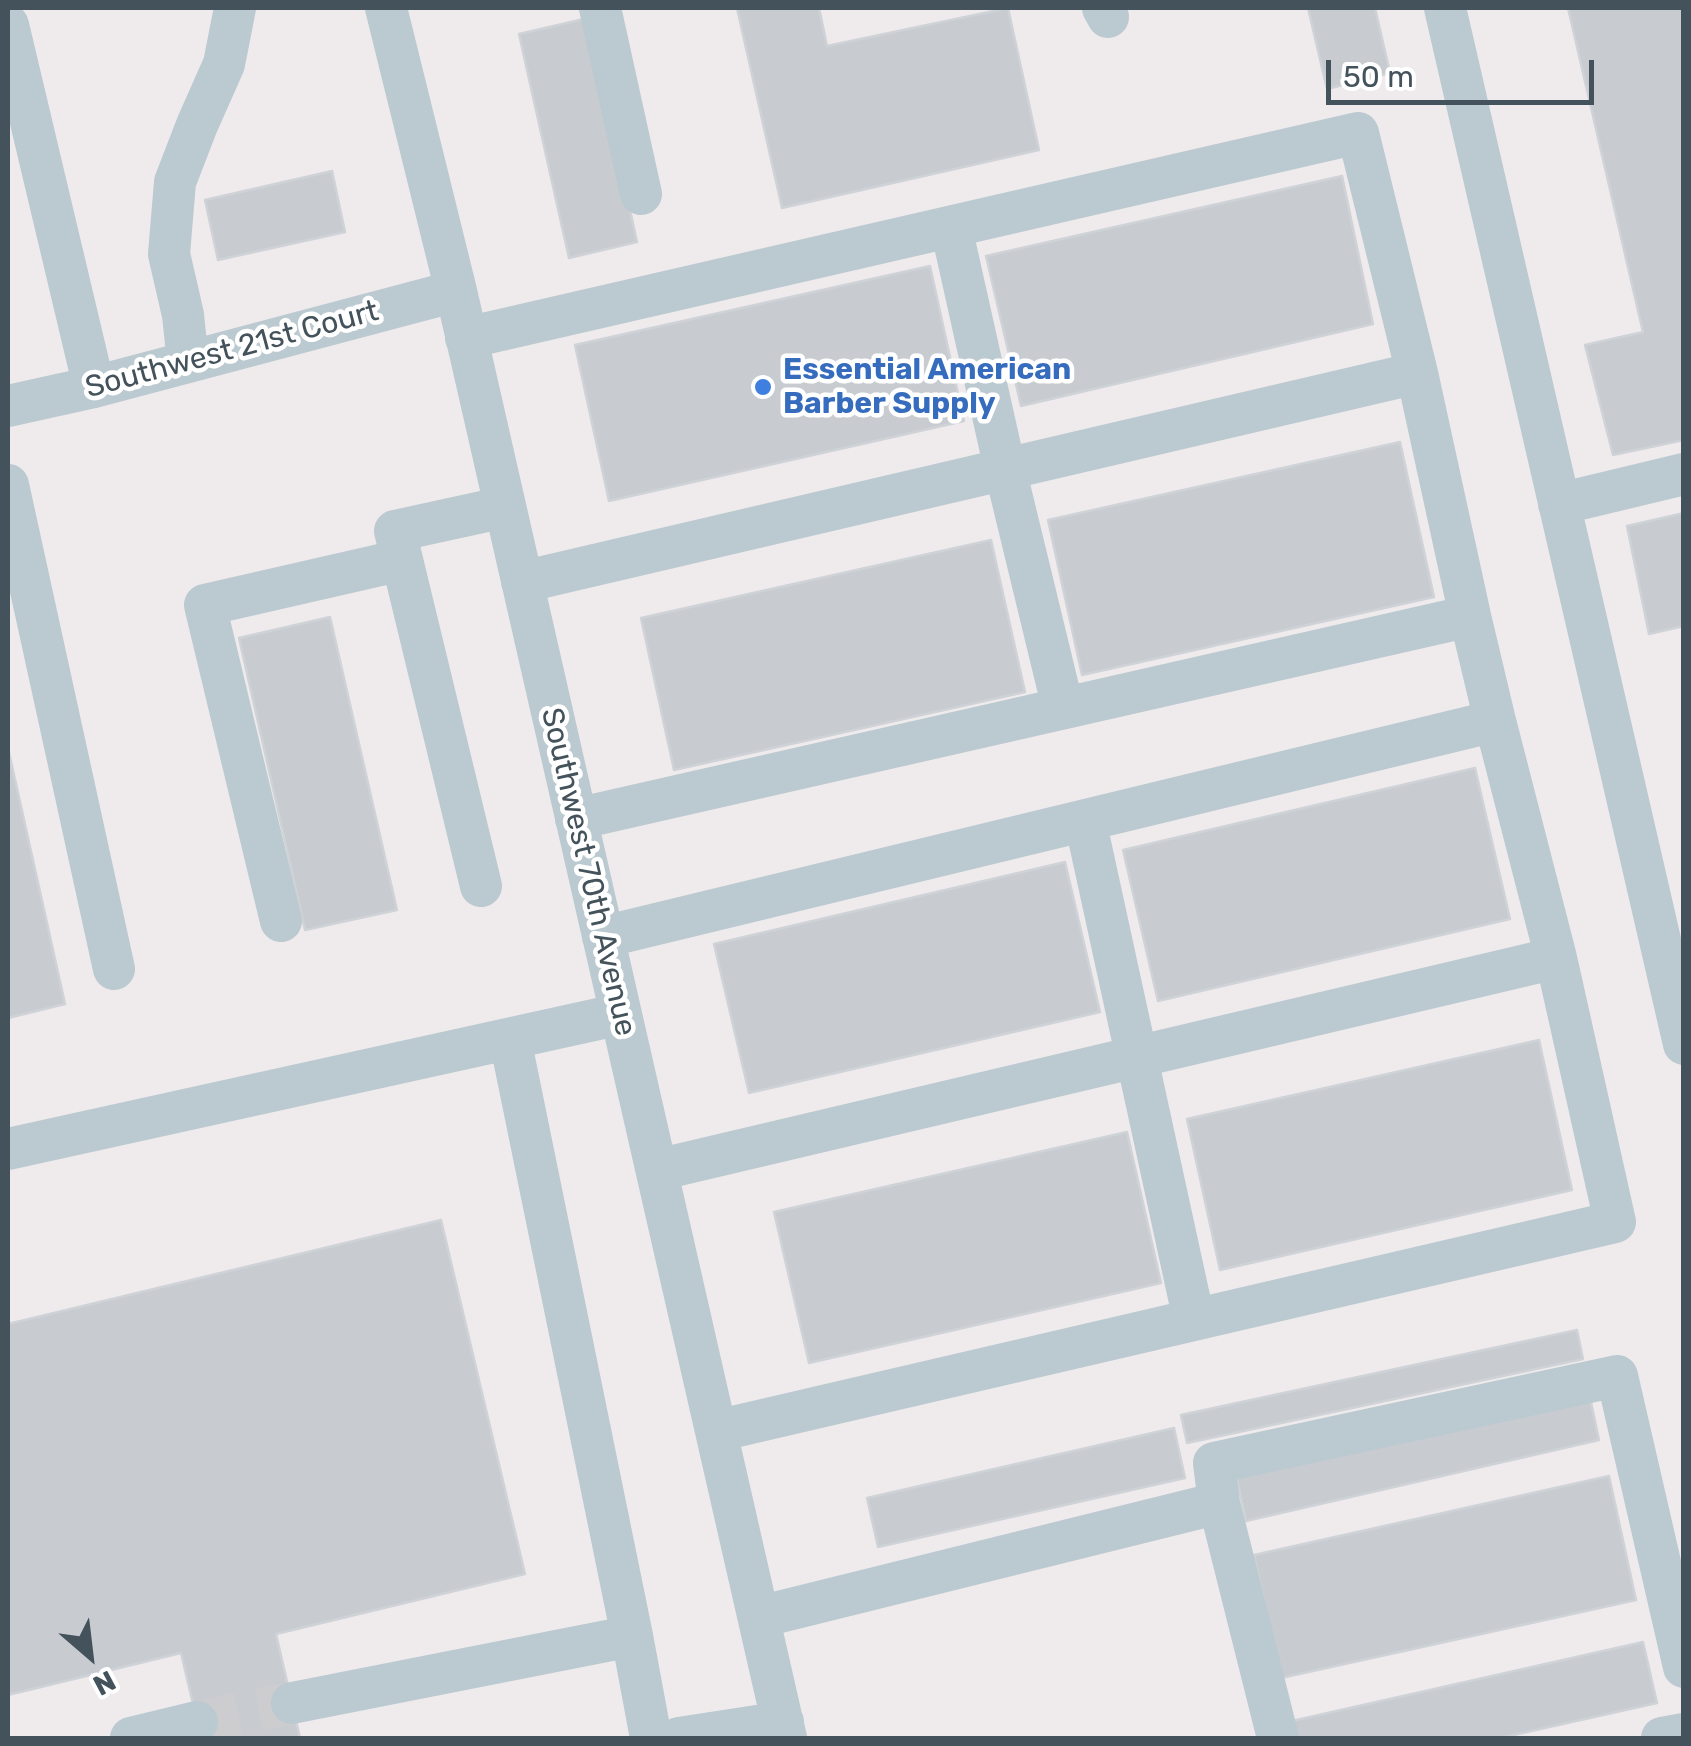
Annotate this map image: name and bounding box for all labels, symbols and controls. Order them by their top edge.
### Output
scale bar [1331,40,1598,102]
text: 50 m [1343,59,1414,95]
street label: Southwest 21st Court [82,294,382,406]
place label: Essential American Barber Supply [783,352,1071,422]
marker: Essential American Barber Supply [752,376,774,398]
street label: Southwest 70th Avenue [533,705,643,1039]
north arrow [40,1606,140,1706]
text: N [88,1664,121,1702]

